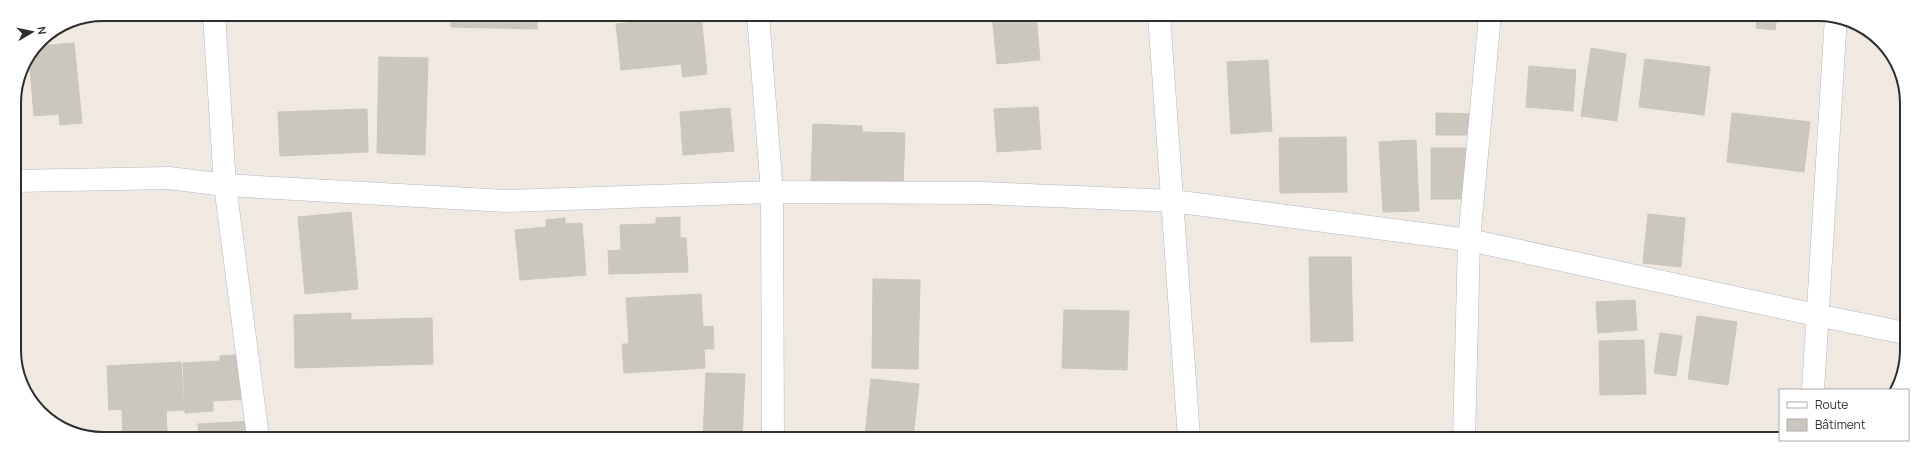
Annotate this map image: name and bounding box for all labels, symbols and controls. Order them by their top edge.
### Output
north arrow [12,12,52,52]
text: N [34,25,50,36]
legend [1779,389,1909,441]
text: Route [1815,396,1848,413]
text: Bâtiment [1815,416,1866,433]

